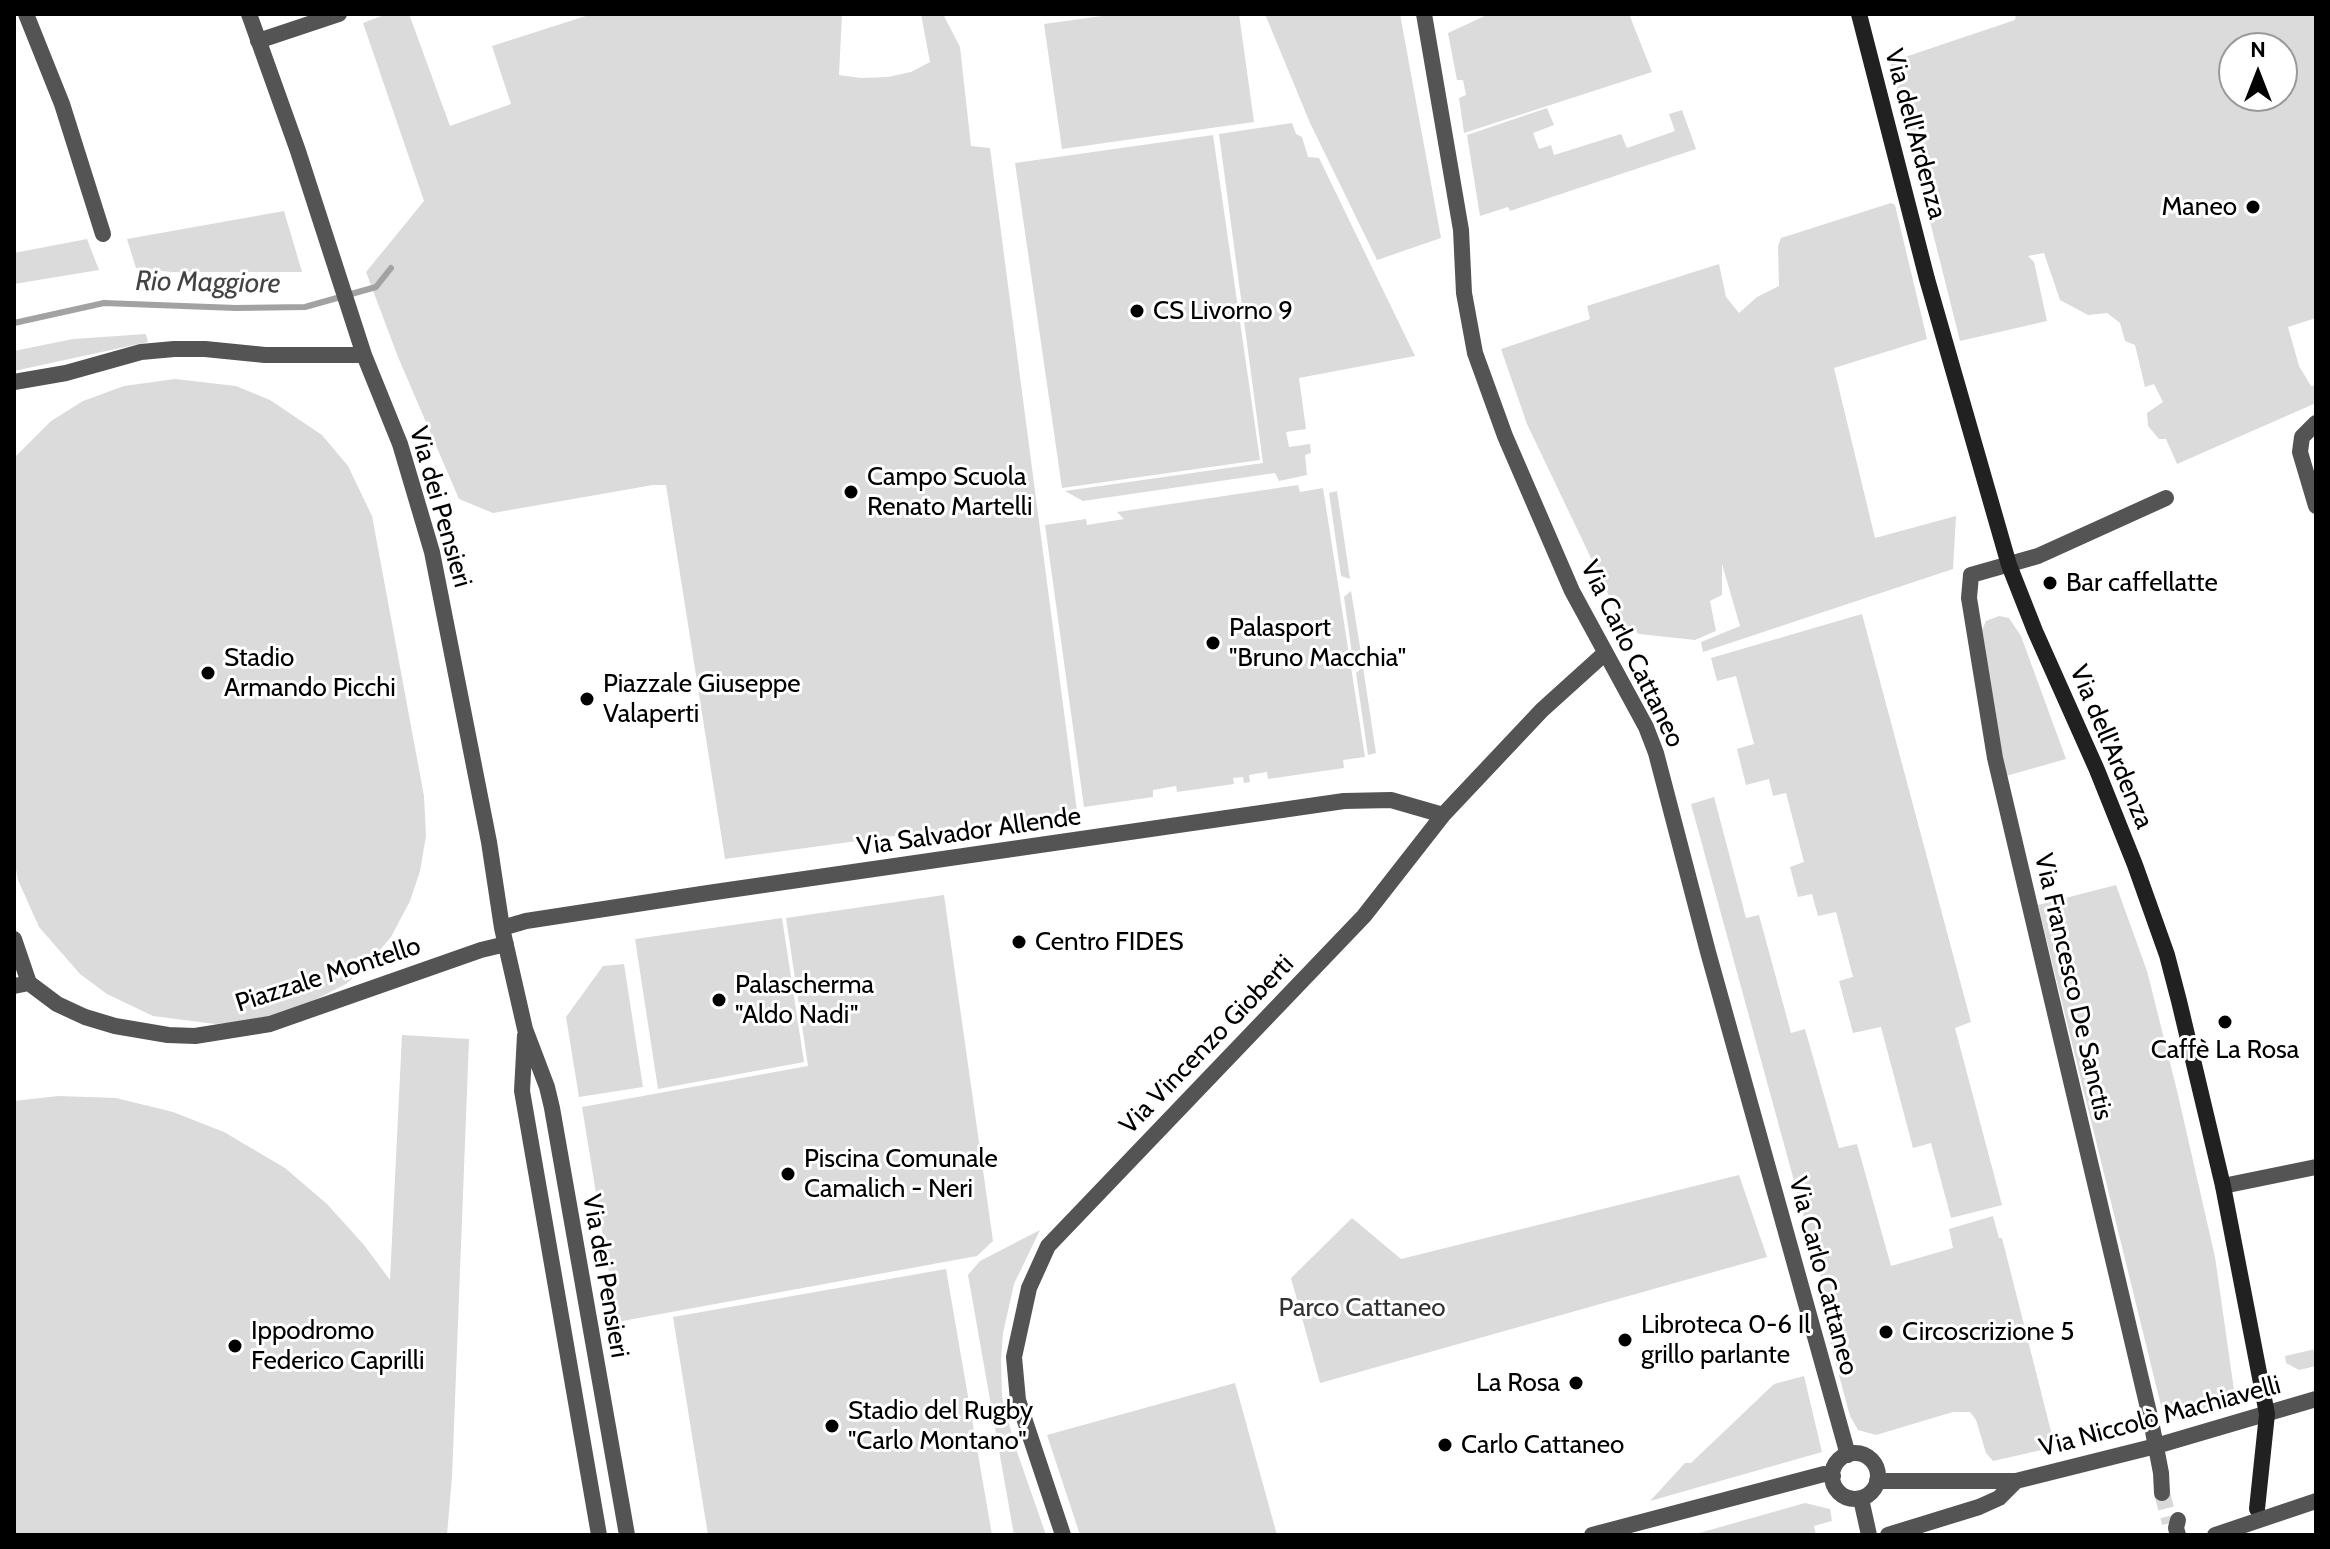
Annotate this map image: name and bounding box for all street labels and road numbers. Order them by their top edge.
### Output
street label: Via dell'Ardenza [1877,46,1953,222]
street label: Via dei Pensieri [402,423,478,591]
street label: Via Carlo Cattaneo [1573,555,1691,753]
street label: Via dell'Ardenza [2062,660,2160,834]
street label: Via Salvador Allende [855,801,1083,863]
street label: Via Francesco De Sanctis [2027,851,2119,1123]
street label: Piazzale Montello [232,930,424,1020]
street label: Via Vincenzo Gioberti [1114,949,1300,1141]
street label: Via Carlo Cattaneo [1782,1173,1864,1379]
street label: Via dei Pensieri [575,1192,635,1360]
street label: Via Niccolò Machiavelli [2036,1370,2284,1464]

